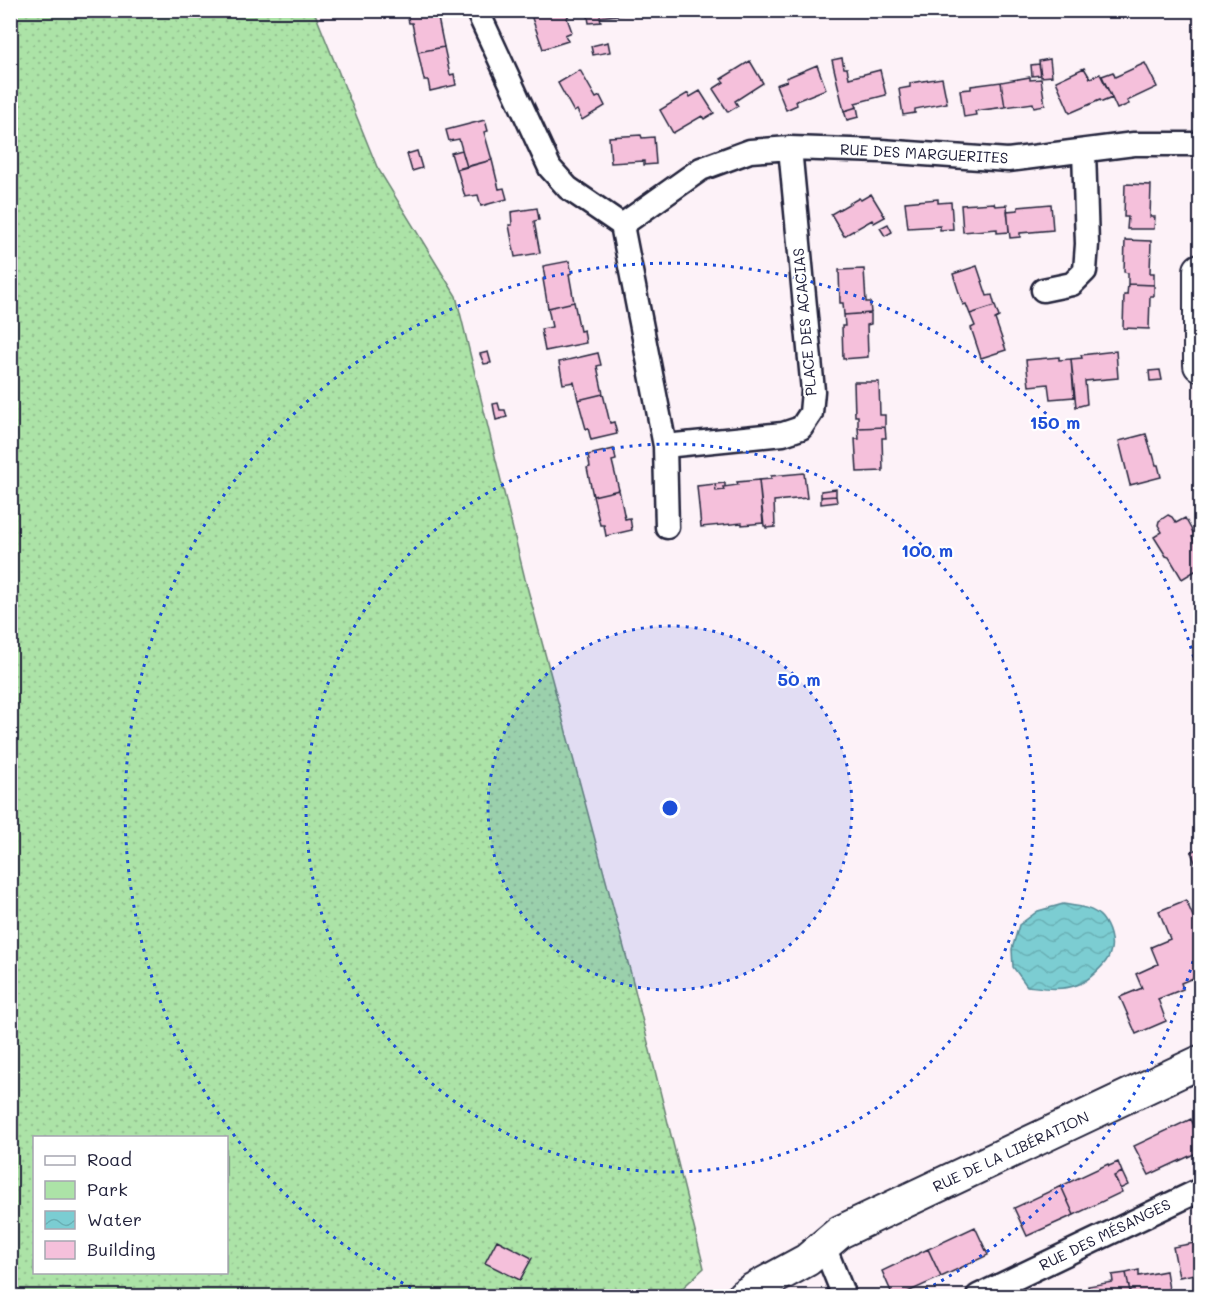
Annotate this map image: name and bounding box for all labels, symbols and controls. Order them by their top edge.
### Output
street label: RUE DES MARGUERITES [839,139,1009,167]
street label: PLACE DES ACACIAS [788,247,820,397]
text: 150 m [1030,410,1080,434]
text: 100 m [901,538,953,562]
text: 50 m [778,667,820,691]
centre of rings [660,798,680,818]
street label: RUE DE LA LIBÉRATION [929,1106,1092,1196]
legend [33,1136,228,1274]
text: Road [87,1147,132,1171]
text: Park [87,1177,128,1201]
street label: RUE DES MÉSANGES [1036,1194,1174,1275]
text: Water [87,1207,142,1231]
text: Building [87,1237,155,1261]

